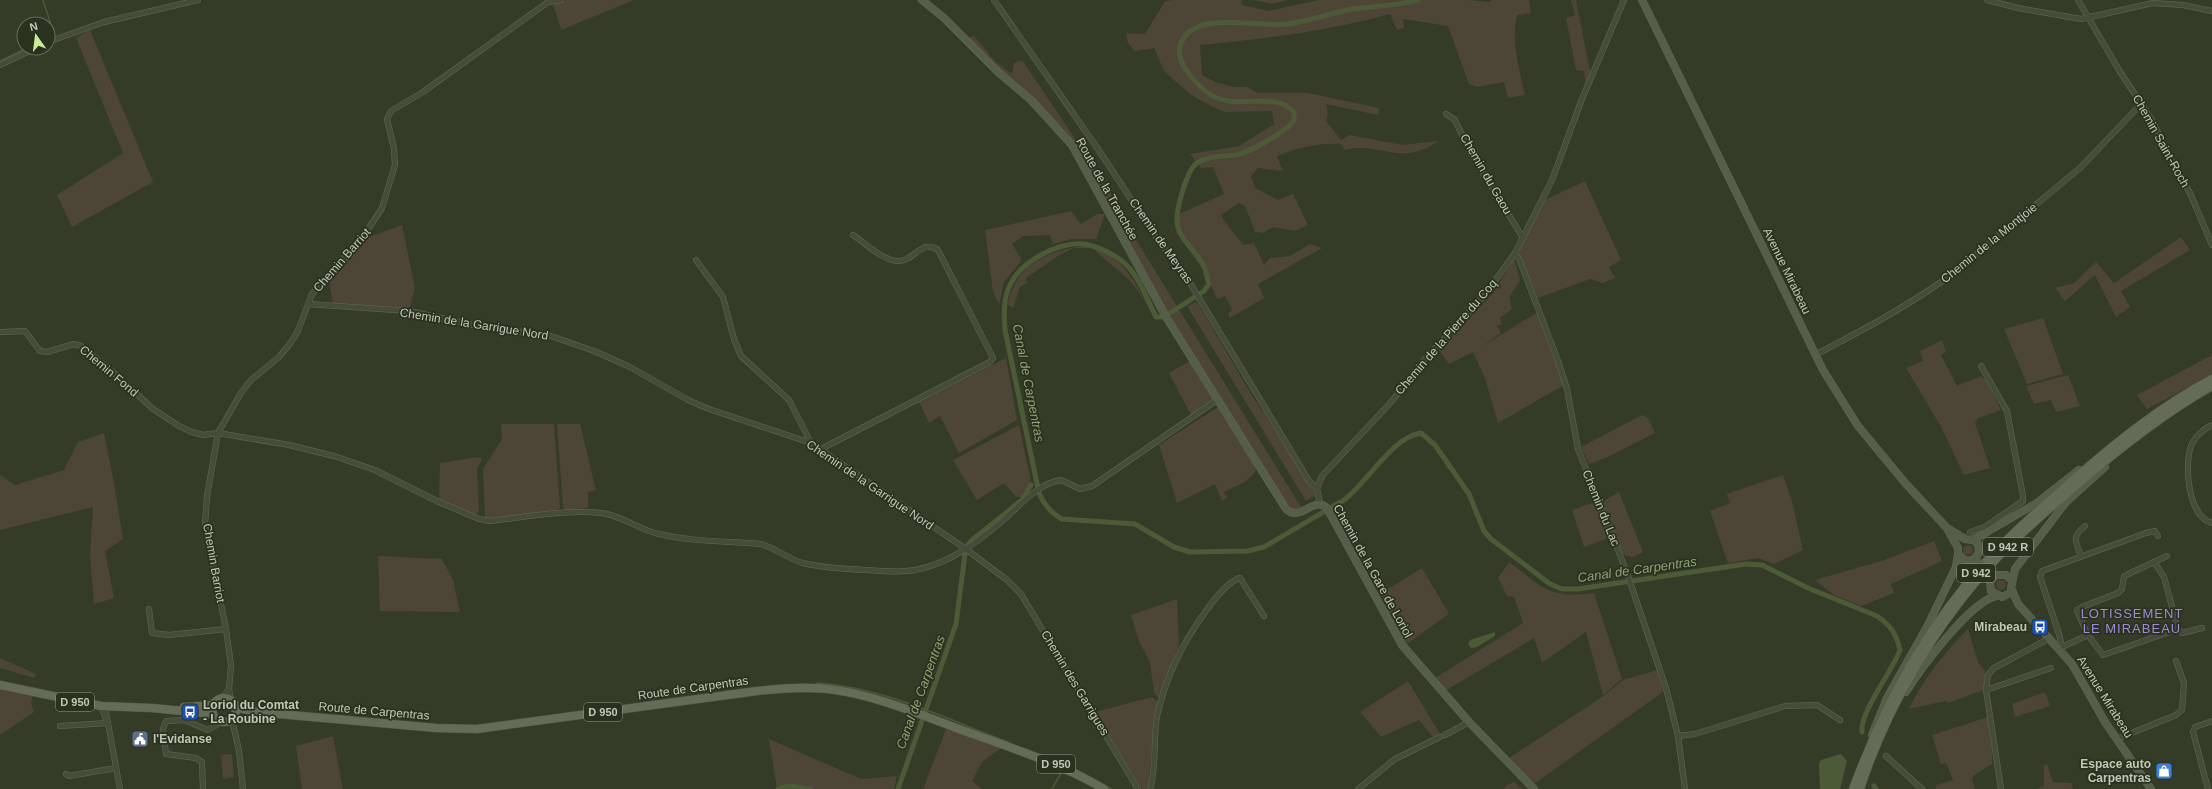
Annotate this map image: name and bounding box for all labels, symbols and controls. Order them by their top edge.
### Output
north arrow [16,16,56,56]
text: N [28,20,39,33]
street label: Chemin Saint-Roch [2130,92,2192,190]
street label: Chemin du Gaou [1457,131,1515,217]
street label: Route de la Tranchée [1073,135,1141,243]
street label: Chemin de Meyras [1126,196,1196,286]
street label: Chemin de la Montjoie [1938,200,2040,286]
street label: Chemin Barriot [310,225,374,295]
street label: Avenue Mirabeau [1760,226,1814,316]
street label: Chemin de la Pierre du Coq [1392,277,1500,397]
street label: Chemin de la Garrigue Nord [399,305,549,343]
water label: Canal de Carpentras [1010,323,1047,444]
street label: Chemin Fond [77,342,141,400]
street label: Chemin de la Garrigue Nord [804,437,936,533]
street label: Chemin du Lac [1579,468,1623,548]
street label: Chemin de la Gare de Loriol [1330,502,1416,640]
street label: Chemin Barriot [200,522,228,604]
road number: D 942 R [1983,538,2033,556]
water label: Canal de Carpentras [1577,554,1698,585]
road number: D 942 [1957,564,1995,582]
district label: LOTISSEMENT LE MIRABEAU [2081,606,2183,636]
bus stop icon: Mirabeau [2030,617,2050,637]
place label: Mirabeau [1974,620,2027,634]
street label: Chemin des Garrigues [1038,628,1112,738]
water label: Canal de Carpentras [893,633,948,751]
street label: Avenue Mirabeau [2074,653,2136,741]
street label: Route de Carpentras [637,673,749,703]
road number: D 950 [56,693,94,711]
place label: Loriol du Comtat - La Roubine [203,698,299,726]
street label: Route de Carpentras [318,699,430,723]
bus stop icon: Loriol du Comtat - La Roubine [180,702,200,722]
road number: D 950 [584,703,622,721]
public building icon: l'Evidanse [130,729,150,749]
place label: l'Evidanse [153,732,212,746]
road number: D 950 [1037,755,1075,773]
place label: Espace auto Carpentras [2080,757,2151,785]
shop icon: Espace auto Carpentras [2154,761,2174,781]

